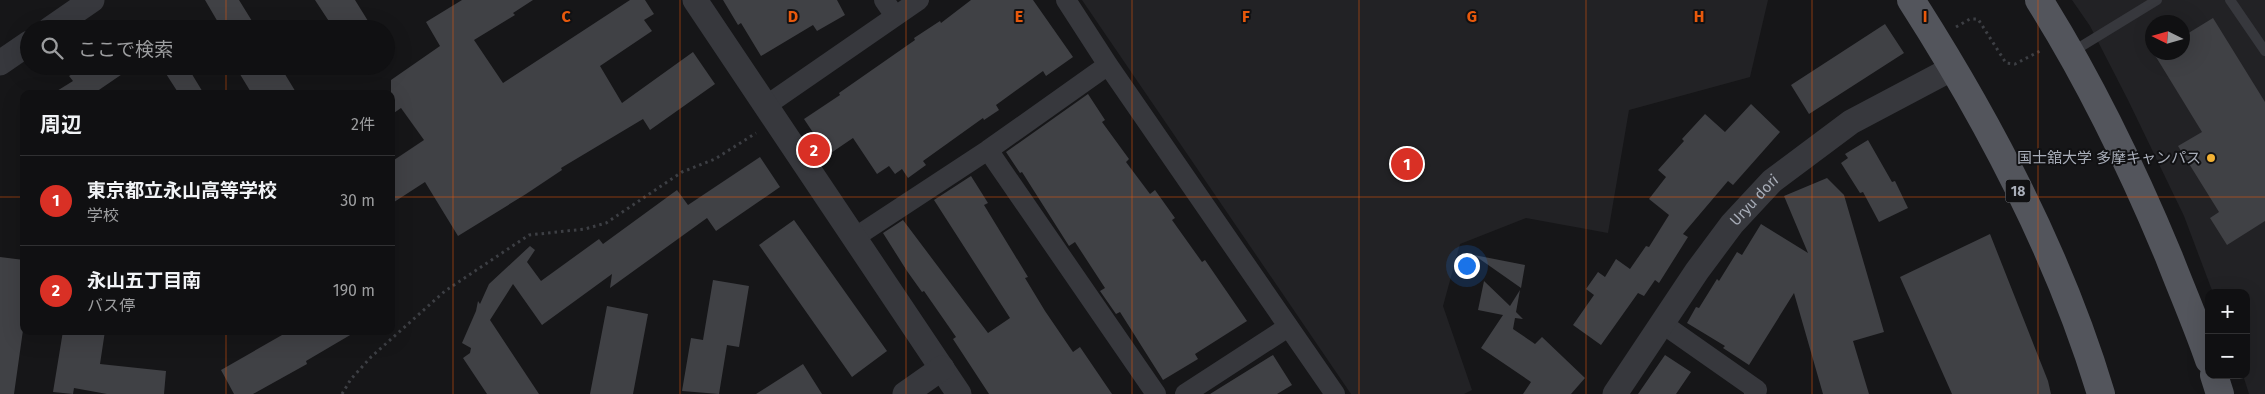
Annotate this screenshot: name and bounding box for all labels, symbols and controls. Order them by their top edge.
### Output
text: C [561,7,571,26]
text: D [788,7,798,26]
text: E [1015,7,1023,26]
text: F [1242,7,1250,26]
text: G [1467,7,1477,26]
text: H [1694,7,1704,26]
text: I [1923,7,1927,26]
north arrow [2145,15,2190,60]
search box [20,20,395,75]
icon: search [38,34,66,62]
text: ここで検索 [78,38,173,61]
text: 周辺 [40,112,82,138]
text: 2件 [351,115,375,134]
pin: 2 [798,131,830,169]
pin: 1 [1391,145,1423,183]
place label: 国士舘大学 多摩キャンパス [2017,149,2201,167]
marker: 国士舘大学 多摩キャンパス [2205,152,2217,164]
street label: Uryu dori [1726,170,1782,230]
text: 東京都立永山高等学校 [87,179,277,202]
road number: 18 [2006,180,2030,202]
text: 1 [52,191,60,210]
text: 30 m [340,191,375,210]
text: 学校 [87,206,119,225]
your location [1454,253,1480,279]
text: 永山五丁目南 [87,269,201,292]
text: 2 [52,281,60,300]
text: 190 m [333,281,375,300]
map controls [2205,289,2250,379]
button: + [2205,289,2250,334]
text: バス停 [87,296,135,315]
button: − [2205,334,2250,379]

